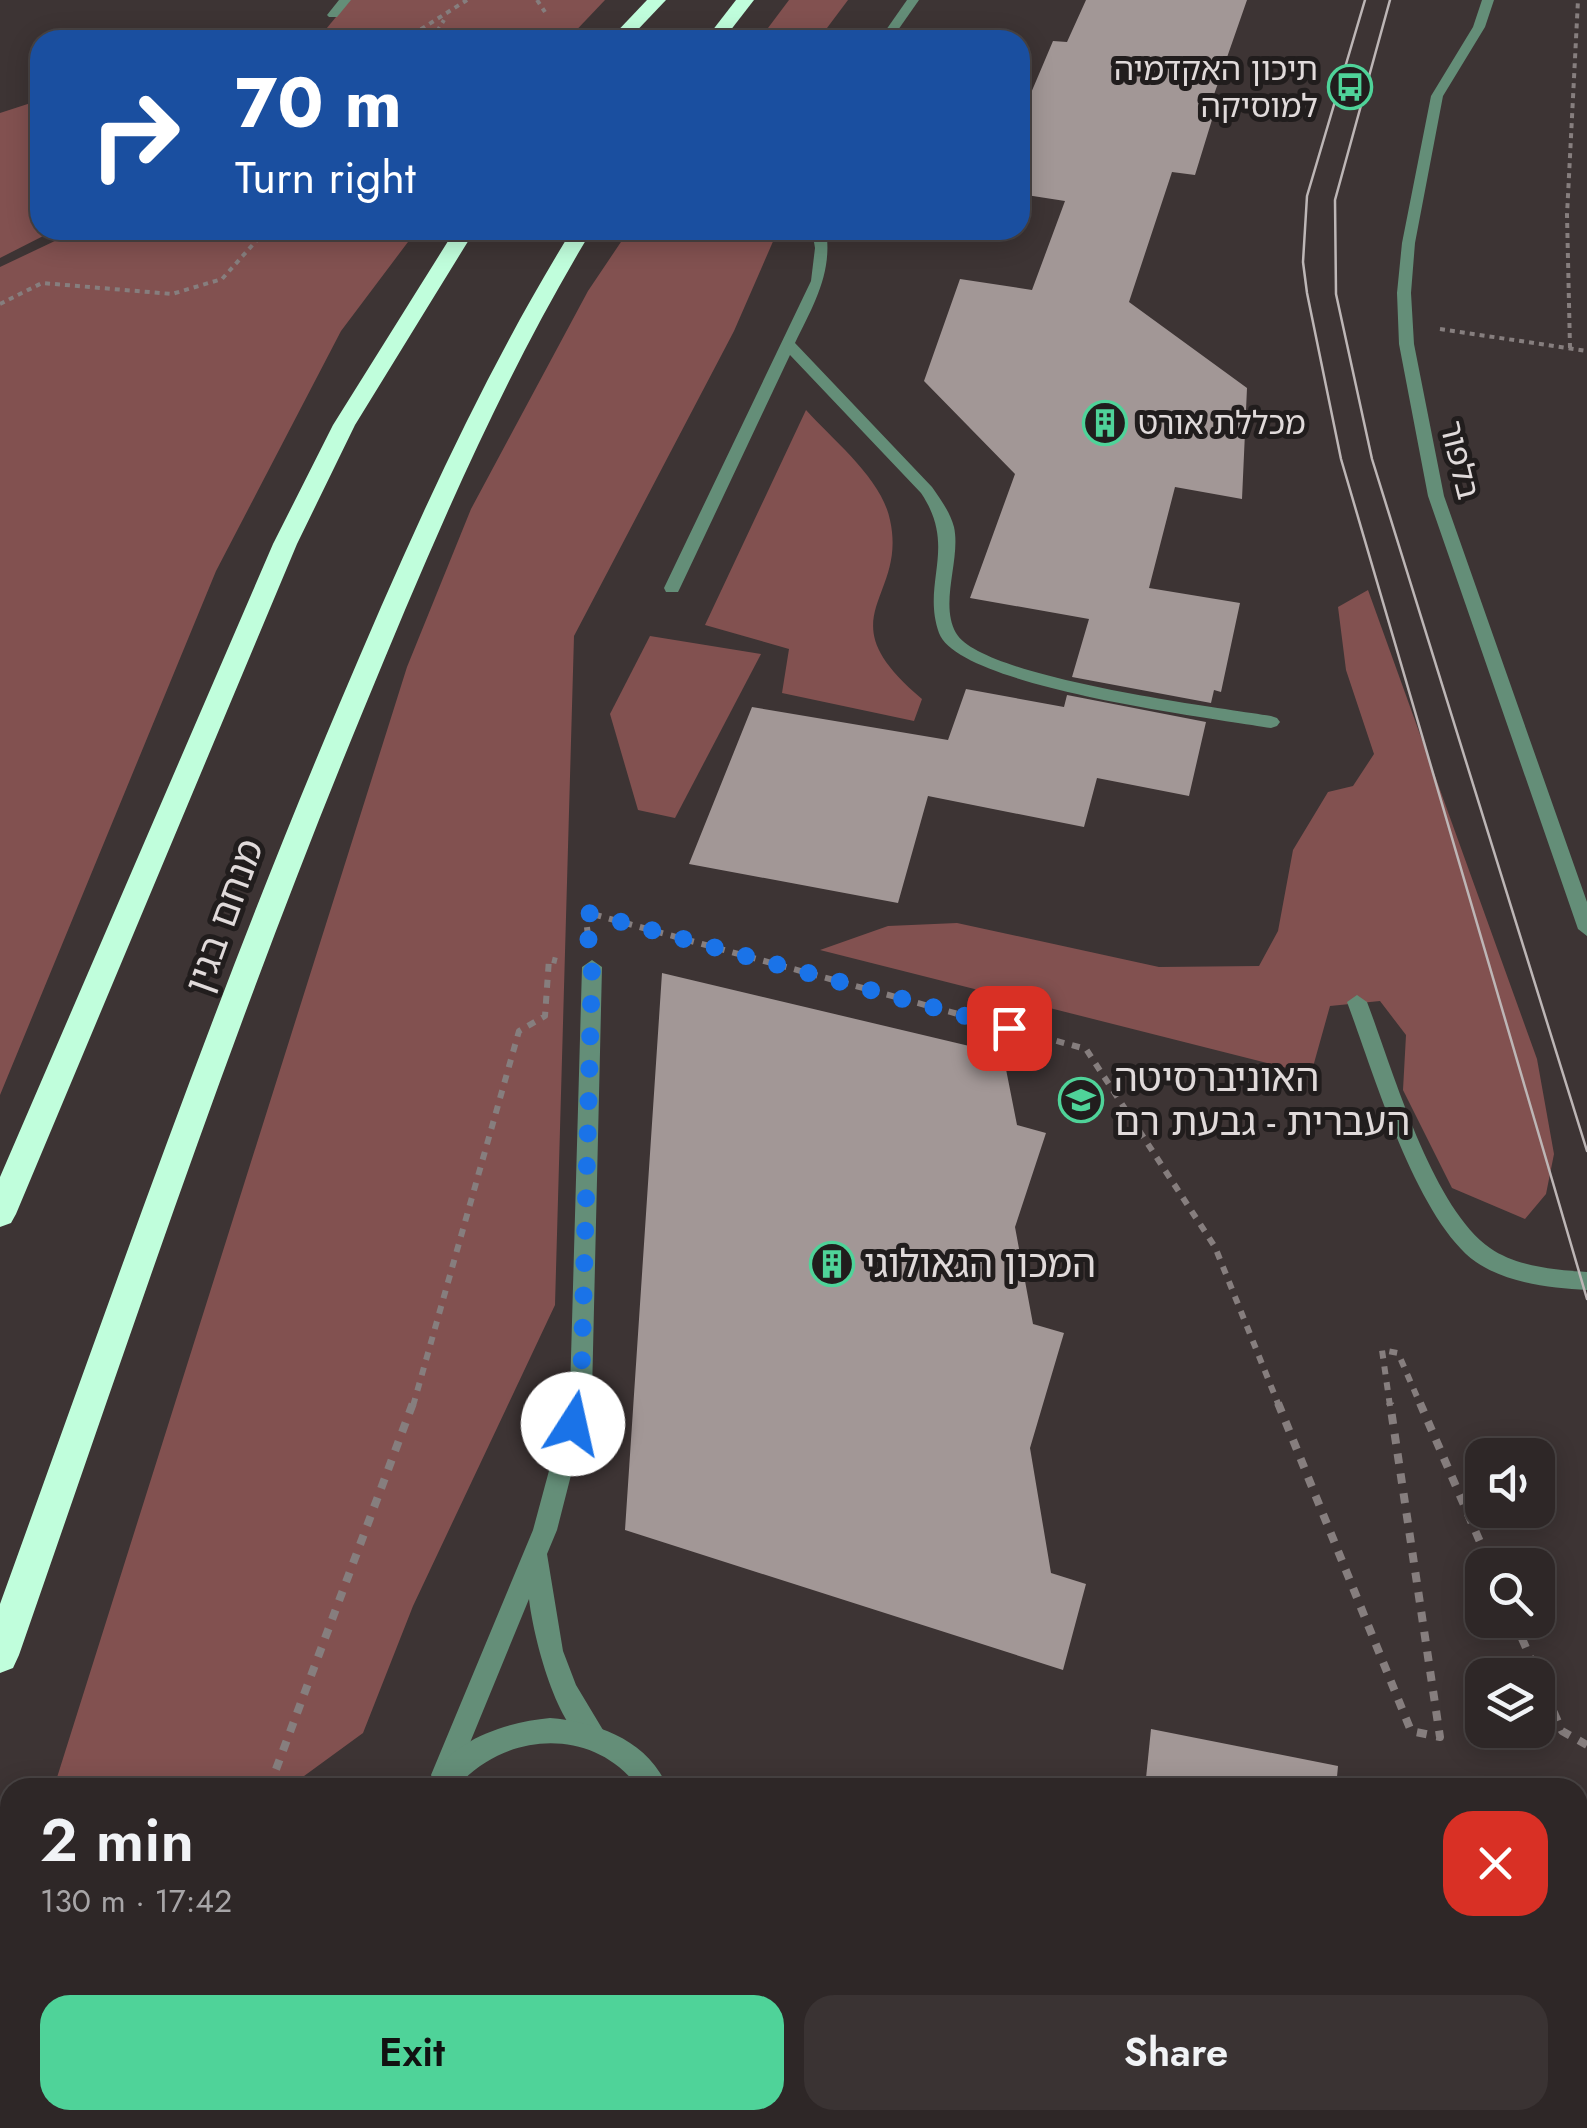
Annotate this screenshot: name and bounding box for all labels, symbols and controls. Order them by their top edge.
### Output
place label: תיכון האקדמיה למוסיקה [1114,46,1318,129]
text: 70 m [235,52,402,153]
bus stop icon: תיכון האקדמיה למוסיקה [1327,64,1373,110]
icon: right [70,70,200,200]
text: Turn right [235,145,416,210]
building icon: מכללת אורט [1082,400,1128,446]
place label: מכללת אורט [1138,400,1306,446]
street label: בלפור [1428,416,1492,504]
street label: מנחם בגין [170,831,277,1001]
pin [967,986,1052,1071]
icon: arrive [982,1001,1037,1056]
place label: האוניברסיטה העברית - גבעת רם [1114,1050,1410,1149]
school or university icon: האוניברסיטה העברית - גבעת רם [1058,1077,1104,1123]
place label: המכון הגאולוגי [864,1236,1096,1291]
building icon: המכון הגאולוגי [809,1241,855,1287]
position arrow [521,1372,625,1476]
map controls [1465,1438,1555,1748]
button: sound [1465,1438,1555,1528]
button: search [1465,1548,1555,1638]
button: layers [1465,1658,1555,1748]
text: 2 min [40,1797,194,1884]
button: close [1443,1811,1548,1916]
text: 130 m · 17:42 [40,1878,232,1924]
button: Exit [40,1995,784,2110]
button: Share [804,1995,1548,2110]

